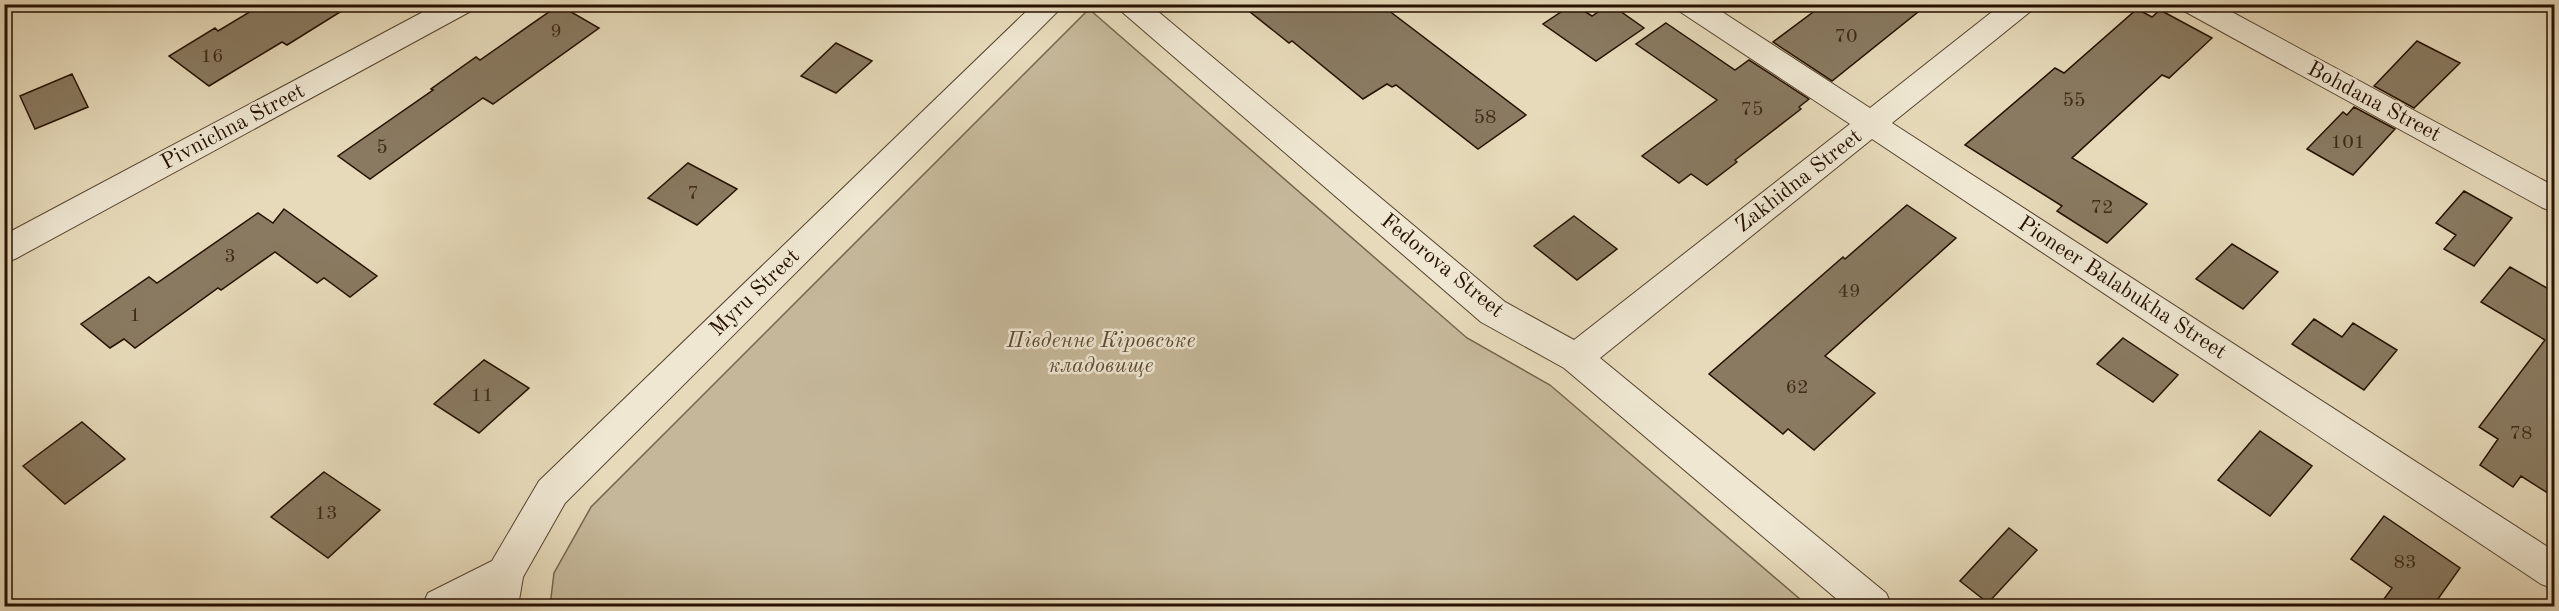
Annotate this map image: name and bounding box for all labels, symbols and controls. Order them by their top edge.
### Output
house number: 9 [550,22,562,42]
house number: 70 [1834,27,1858,47]
house number: 16 [200,47,224,67]
street label: Bohdana Street [2304,58,2444,146]
street label: Pivnichna Street [158,80,308,174]
house number: 55 [2062,91,2086,111]
house number: 75 [1740,100,1764,120]
house number: 58 [1473,108,1497,128]
street label: Zakhidna Street [1732,125,1866,237]
house number: 101 [2331,133,2365,153]
house number: 5 [376,138,388,158]
house number: 7 [687,184,699,204]
house number: 72 [2090,198,2114,218]
street label: Fedorova Street [1376,210,1508,322]
street label: Pioneer Balabukha Street [2014,212,2230,364]
street label: Myru Street [706,245,804,341]
house number: 3 [224,247,236,267]
house number: 49 [1837,282,1861,302]
house number: 1 [129,306,141,326]
park label: Південне Кіровське кладовище [1006,330,1195,377]
house number: 62 [1785,378,1809,398]
house number: 11 [470,386,494,406]
house number: 78 [2509,424,2533,444]
house number: 13 [314,504,338,524]
house number: 83 [2393,553,2417,573]

